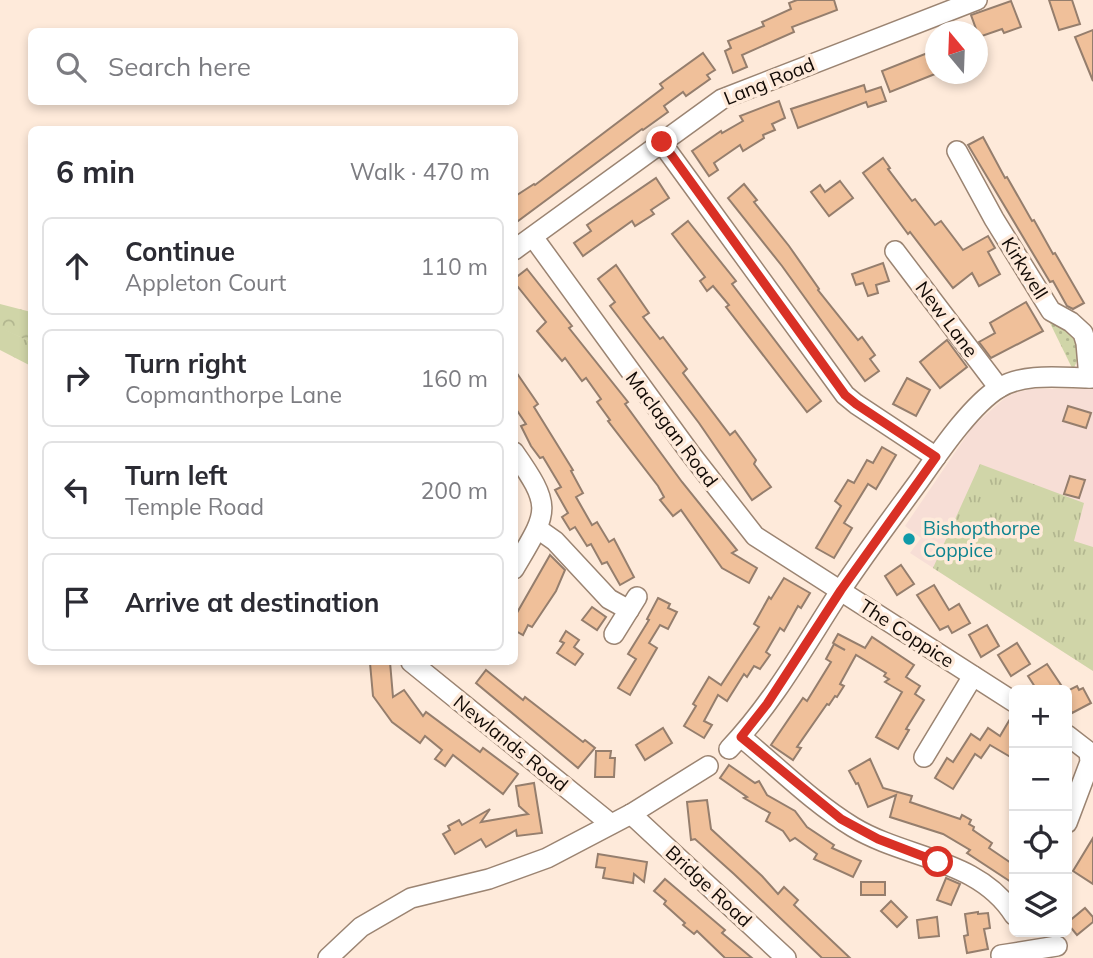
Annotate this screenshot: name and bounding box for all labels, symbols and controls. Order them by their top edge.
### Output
north arrow [925,21,988,84]
search box [28,28,518,105]
icon: search [52,48,90,86]
text: Search here [108,50,251,83]
street label: Lang Road [720,52,818,110]
route end [646,126,677,157]
text: 6 min [56,153,135,191]
text: Walk · 470 m [350,157,490,186]
street label: Kirkwell [997,233,1053,303]
text: Continue [125,235,235,268]
icon: ahead [58,247,96,285]
text: 110 m [420,252,488,281]
text: Appleton Court [125,268,286,297]
street label: New Lane [911,276,983,362]
text: Turn right [125,347,246,380]
icon: right [58,359,96,397]
text: 160 m [420,364,488,393]
street label: Maclagan Road [621,366,723,492]
text: Copmanthorpe Lane [125,380,342,409]
text: Turn left [125,459,227,492]
icon: left [58,471,96,509]
text: 200 m [420,476,488,505]
text: Temple Road [125,492,264,521]
place label: Bishopthorpe Coppice [923,516,1040,562]
marker: Bishopthorpe Coppice [901,531,917,547]
icon: arrive [58,583,96,621]
text: Arrive at destination [125,586,380,619]
street label: The Coppice [855,594,959,672]
map controls [1009,685,1072,937]
button: + [1009,685,1072,748]
street label: Newlands Road [449,690,573,796]
button: − [1009,748,1072,811]
button: locate [1009,811,1072,874]
street label: Bridge Road [661,840,757,932]
route start [922,846,953,877]
button: layers [1009,874,1072,937]

